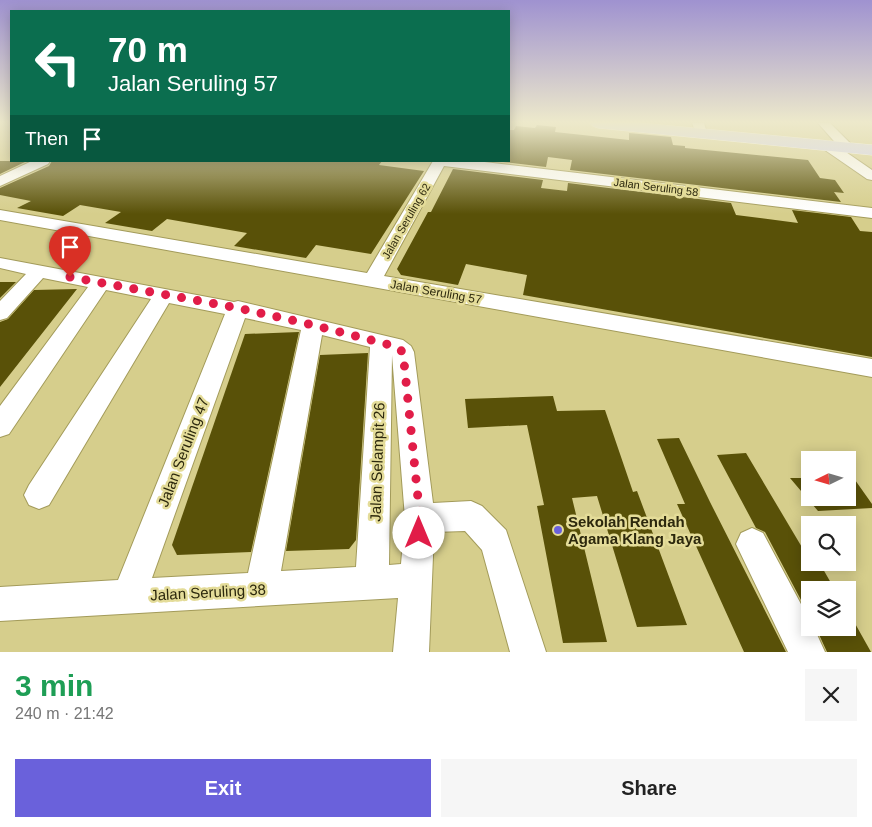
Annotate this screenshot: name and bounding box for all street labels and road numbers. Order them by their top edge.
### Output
street label: Jalan Seruling 58 [613,176,699,198]
street label: Jalan Seruling 62 [380,181,432,261]
street label: Jalan Seruling 57 [389,277,483,307]
street label: Jalan Seruling 47 [154,395,212,509]
street label: Jalan Selampit 26 [366,402,388,522]
street label: Jalan Seruling 38 [150,580,266,604]

